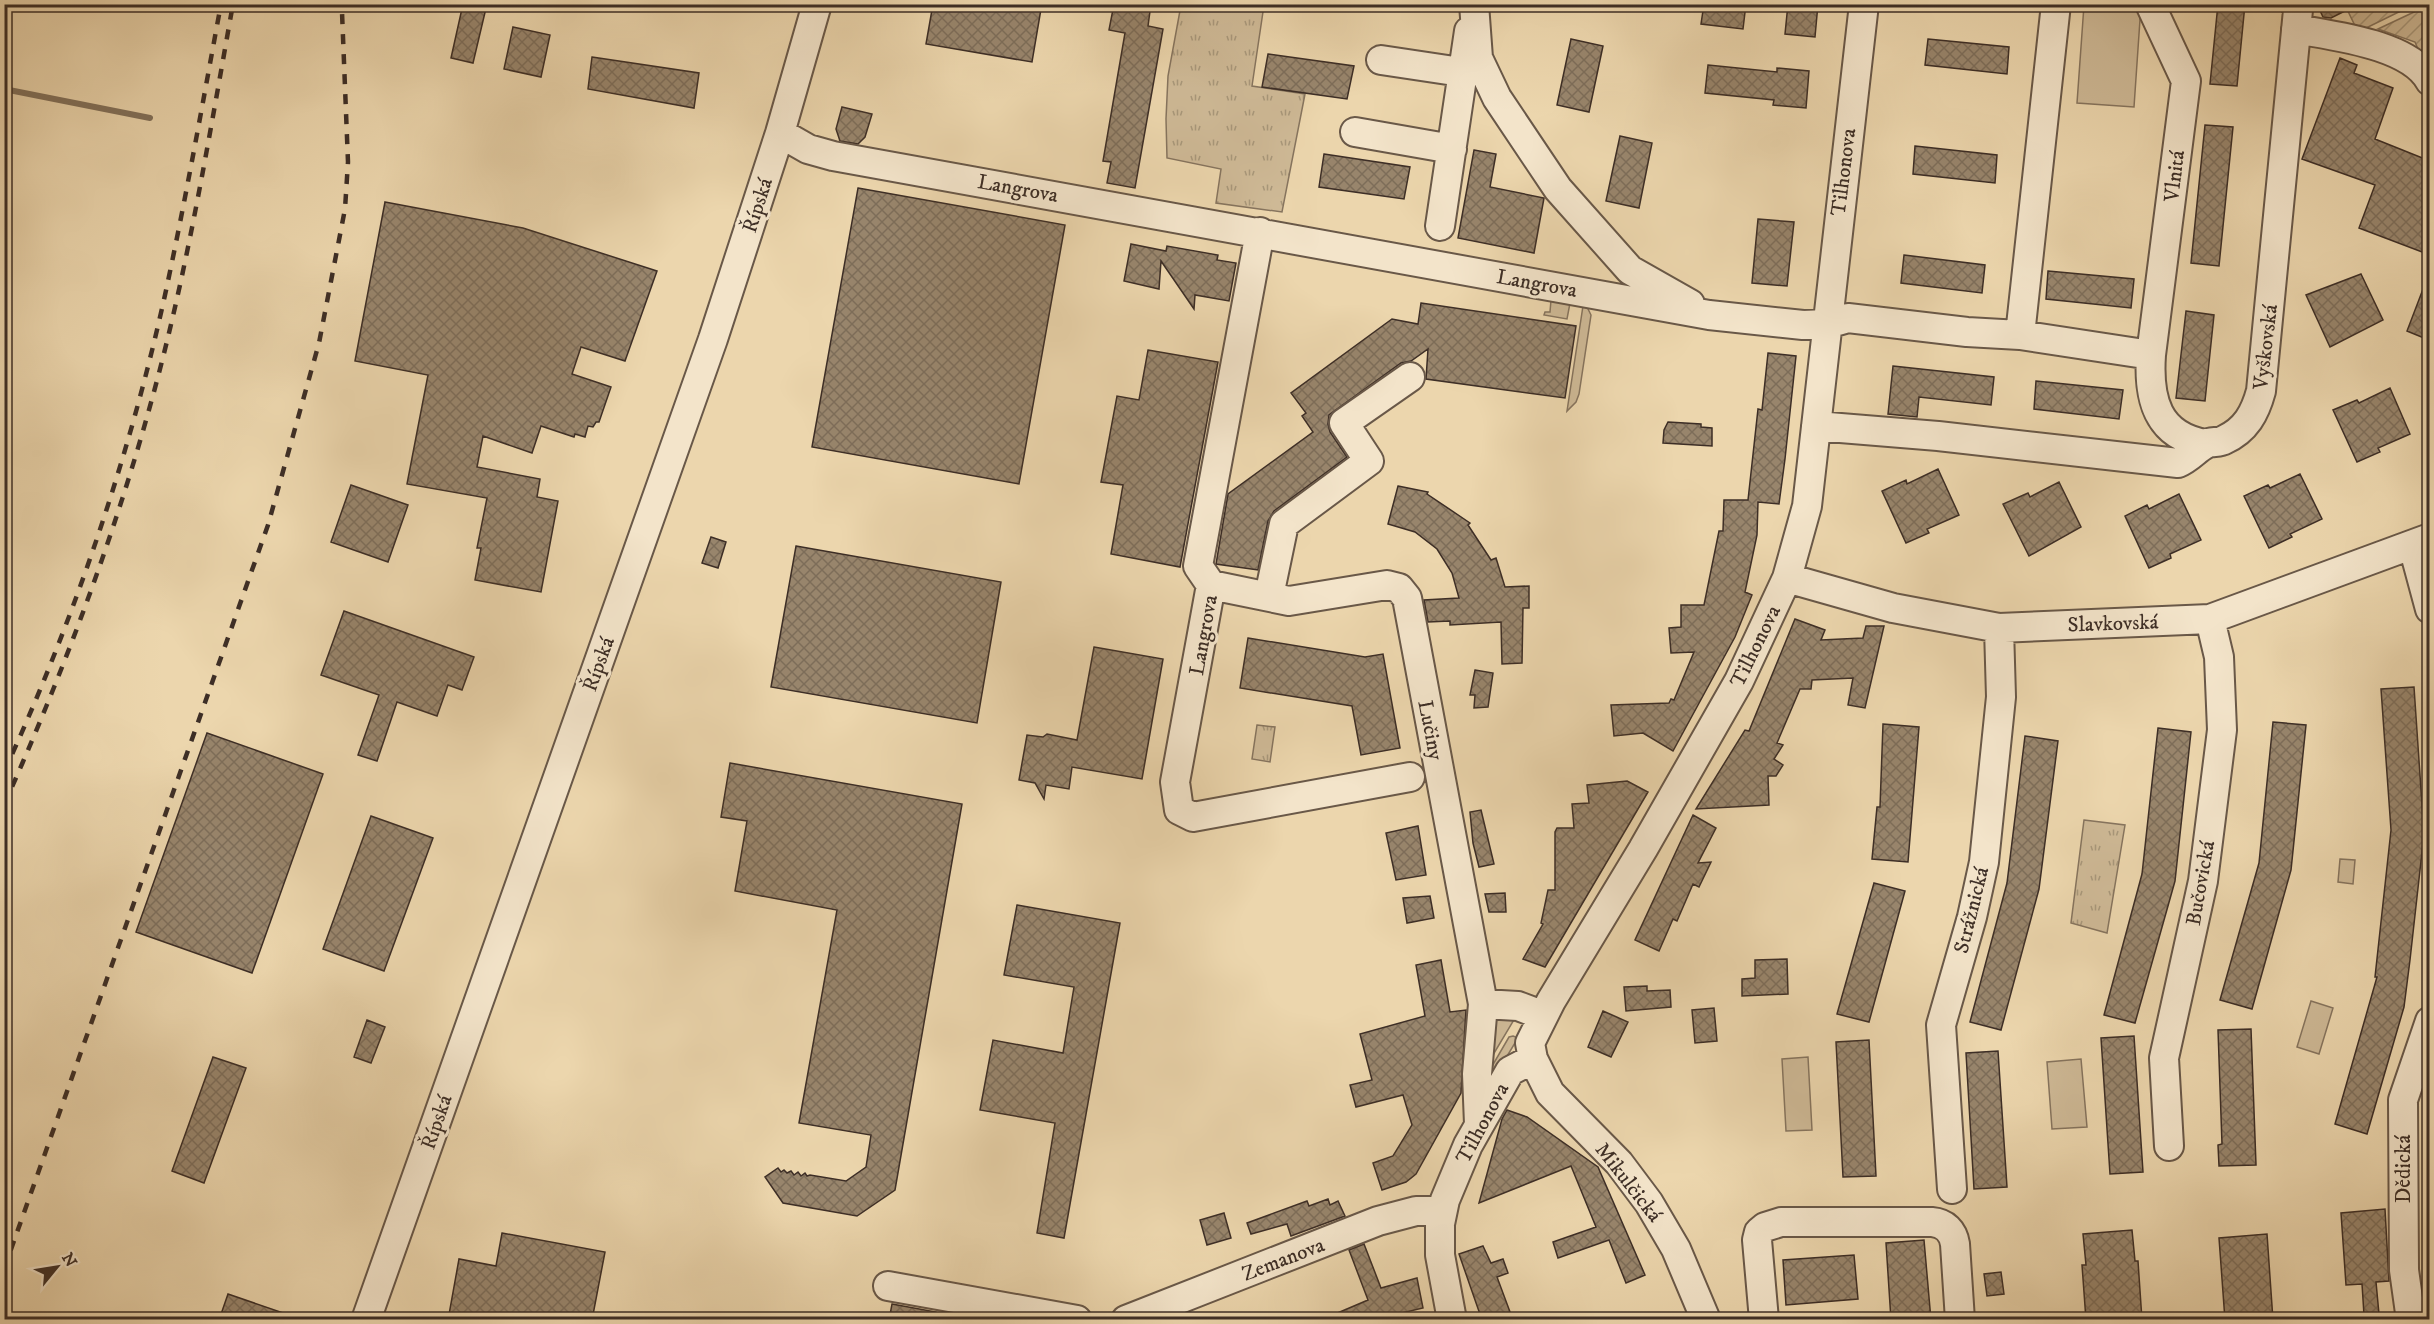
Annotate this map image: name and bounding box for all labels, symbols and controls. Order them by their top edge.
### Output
street label: Tilhonova [1826,127,1862,217]
street label: Vlnitá [2159,149,2191,204]
street label: Langrova [975,169,1060,209]
street label: Řípská [736,174,779,236]
street label: Langrova [1494,264,1579,304]
street label: Vyškovská [2248,303,2284,392]
street label: Langrova [1184,593,1224,678]
street label: Tilhonova [1725,601,1787,692]
street label: Slavkovská [2067,609,2159,639]
street label: Řípská [576,633,621,695]
street label: Lučiny [1411,698,1449,763]
street label: Bučovická [2181,839,2221,928]
street label: Strážnická [1949,864,1995,956]
street label: Tilhonova [1451,1078,1515,1168]
street label: Řípská [415,1091,458,1153]
street label: Dědická [2391,1135,2417,1203]
street label: Mikulčická [1589,1138,1667,1228]
street label: Zemanova [1238,1232,1328,1288]
north arrow [27,1237,87,1297]
text: N [57,1249,81,1271]

